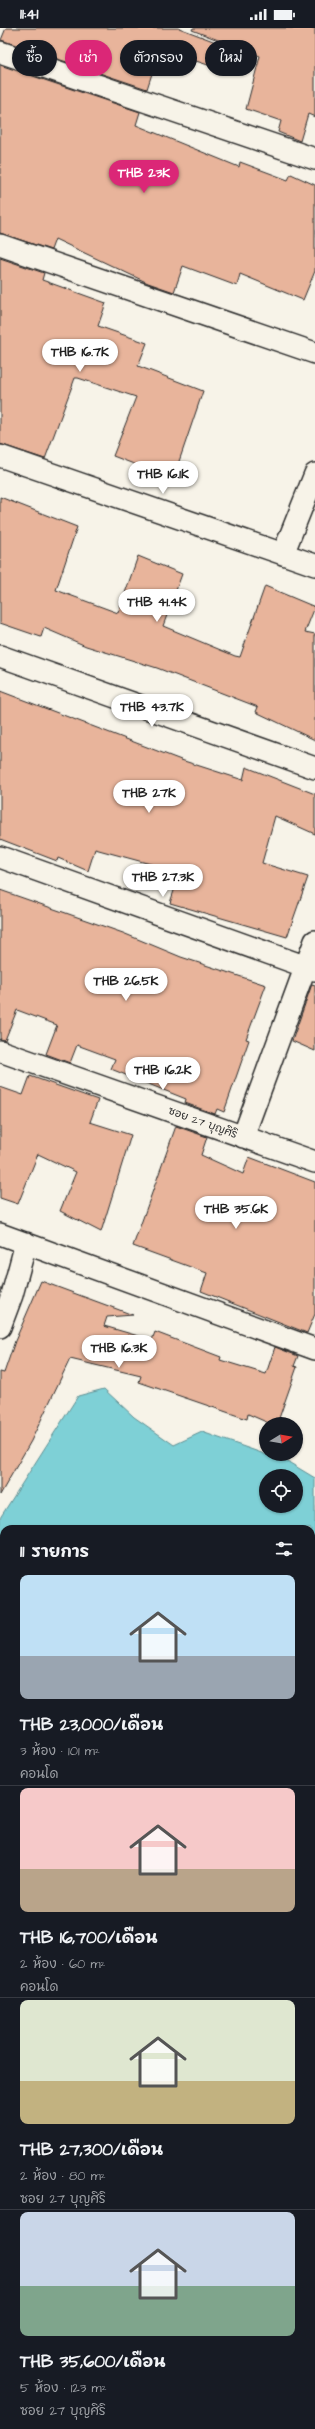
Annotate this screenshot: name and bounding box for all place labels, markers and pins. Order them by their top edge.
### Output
pin: THB 23K [107,160,181,194]
pin: THB 16.7K [34,339,126,373]
pin: THB 16.1K [117,461,209,495]
pin: THB 41.4K [111,589,203,623]
pin: THB 43.7K [106,694,198,728]
pin: THB 27K [112,780,186,814]
pin: THB 27.3K [117,864,209,898]
pin: THB 26.5K [80,968,172,1002]
pin: THB 16.2K [117,1057,209,1091]
pin: THB 35.6K [190,1196,282,1230]
pin: THB 16.3K [73,1335,165,1369]

